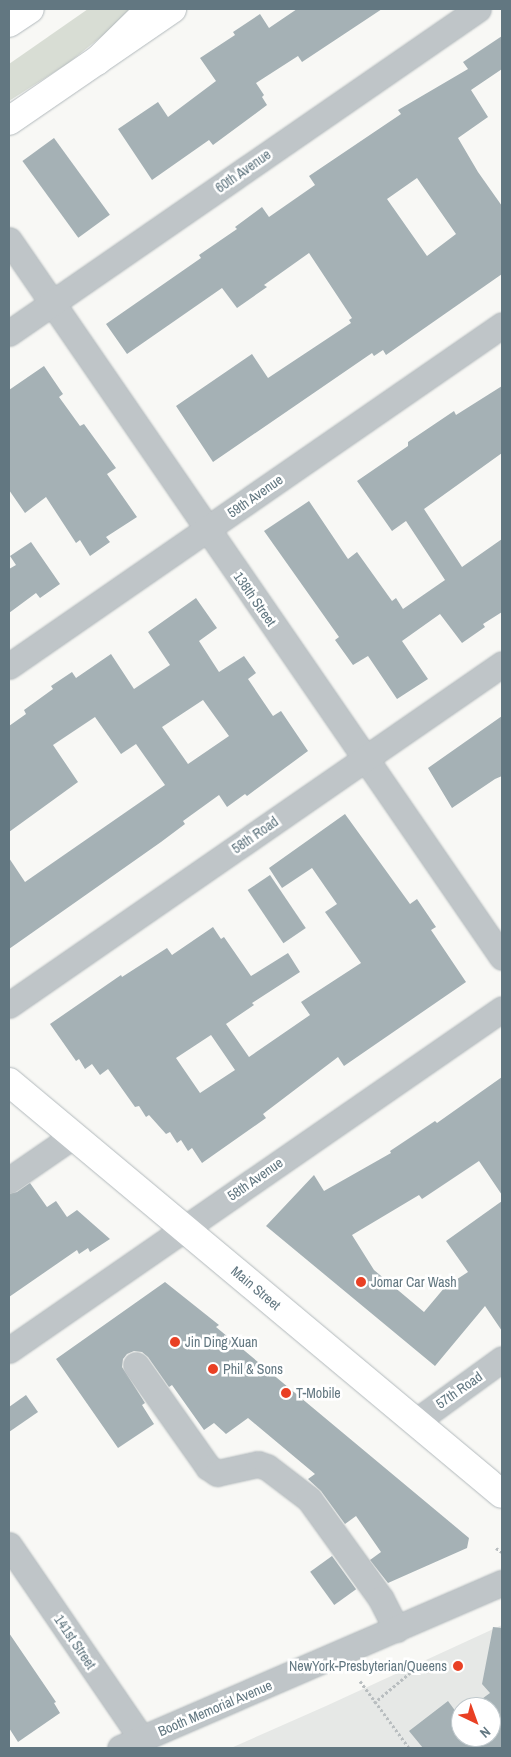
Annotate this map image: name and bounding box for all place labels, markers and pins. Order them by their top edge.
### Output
place label: Jomar Car Wash [371,1274,457,1290]
marker: Jomar Car Wash [355,1276,367,1288]
place label: Jin Ding Xuan [185,1334,258,1350]
marker: Jin Ding Xuan [169,1336,181,1348]
place label: Phil & Sons [223,1361,283,1377]
marker: Phil & Sons [207,1363,219,1375]
place label: T-Mobile [296,1385,341,1401]
marker: T-Mobile [280,1387,292,1399]
place label: NewYork-Presbyterian/Queens [289,1658,447,1674]
marker: NewYork-Presbyterian/Queens [451,1659,465,1673]

